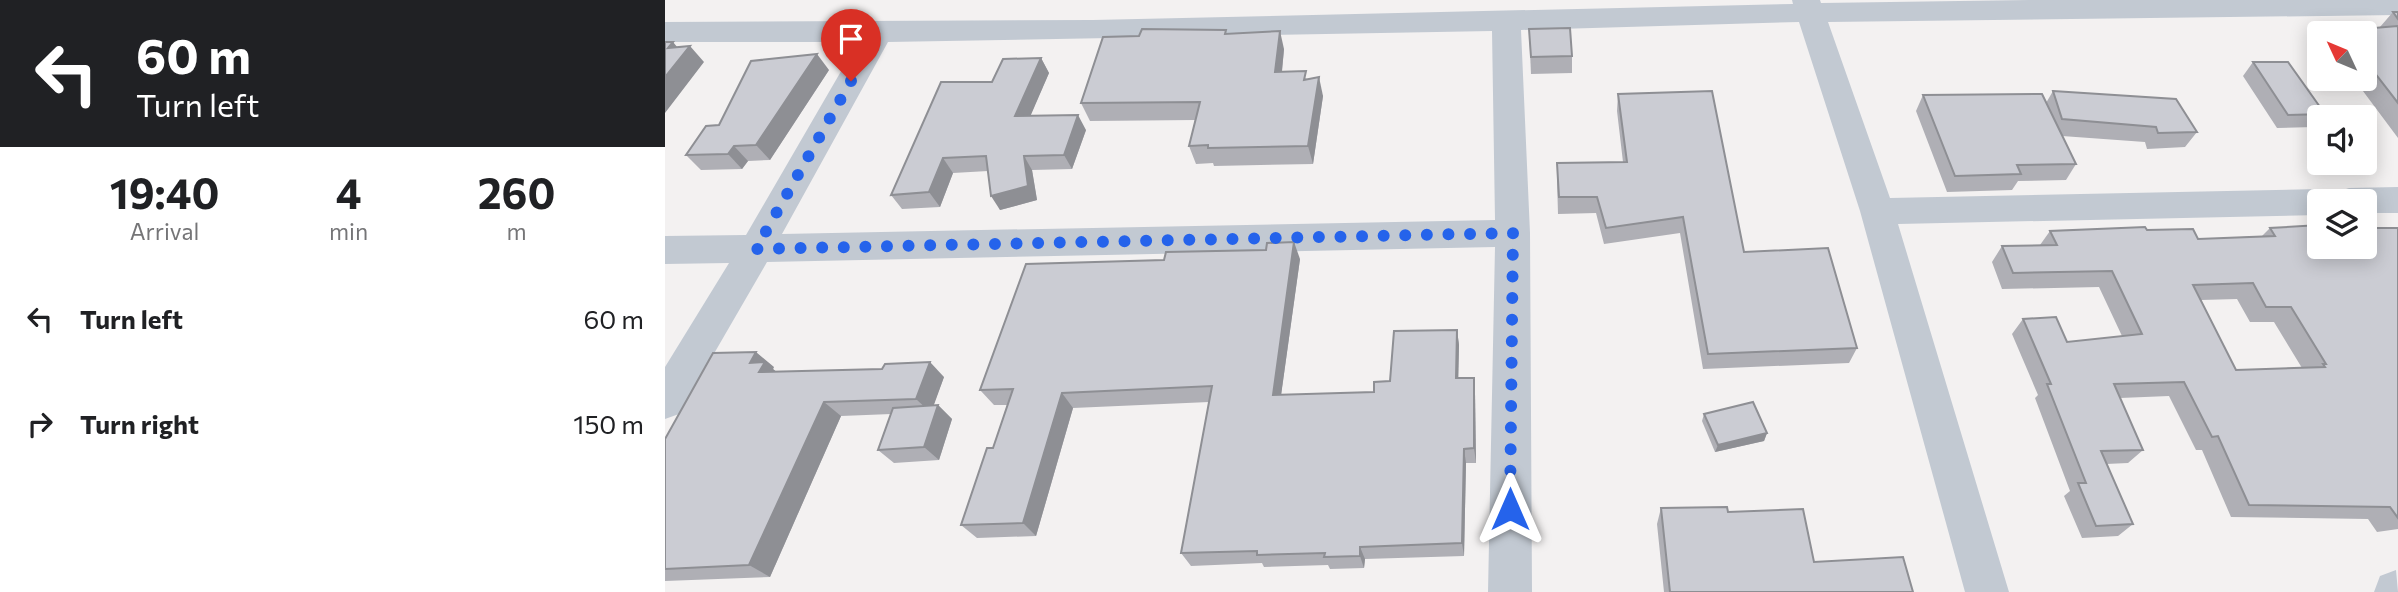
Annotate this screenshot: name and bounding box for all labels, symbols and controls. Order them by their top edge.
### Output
pin [821,9,881,81]
icon: arrive [832,20,870,58]
north arrow [2307,21,2377,91]
map controls [2307,21,2377,259]
text: 60 m [136,24,251,84]
icon: left [21,28,112,119]
text: Turn left [136,84,260,124]
button: sound [2307,105,2377,175]
text: 19:40 [110,166,219,218]
text: 4 [336,166,362,218]
text: 260 [478,166,555,218]
button: layers [2307,189,2377,259]
text: Arrival [130,217,199,245]
text: min [329,217,368,245]
text: m [507,217,527,245]
icon: left [21,300,59,338]
text: Turn left [80,303,183,334]
text: 60 m [584,303,644,334]
icon: right [21,405,59,443]
text: Turn right [80,408,199,439]
text: 150 m [573,408,644,439]
position arrow [1473,472,1547,546]

